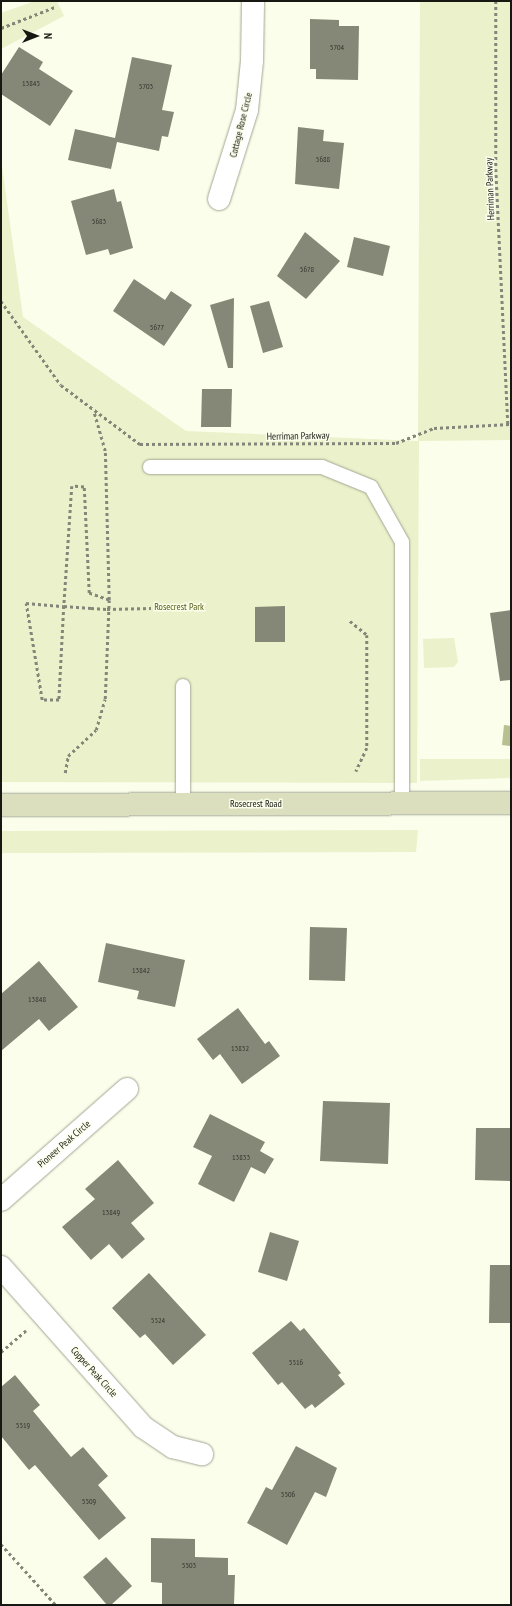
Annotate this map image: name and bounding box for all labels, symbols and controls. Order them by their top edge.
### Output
north arrow [16,16,56,56]
text: N [41,33,55,39]
house number: 5704 [330,43,344,53]
house number: 13845 [22,79,40,89]
house number: 5703 [139,82,153,92]
street label: Cottage Rose Circle [227,91,255,159]
house number: 5688 [316,155,330,165]
street label: Herriman Parkway [483,157,497,221]
house number: 5683 [92,217,106,227]
house number: 5678 [300,265,314,275]
house number: 5677 [150,323,164,333]
street label: Herriman Parkway [267,429,329,443]
park label: Rosecrest Park [154,601,204,613]
street label: Rosecrest Road [230,798,282,810]
house number: 13842 [132,966,150,976]
house number: 13848 [28,995,46,1005]
house number: 13832 [231,1044,249,1054]
street label: Pioneer Peak Circle [35,1118,93,1170]
house number: 13833 [232,1153,250,1163]
house number: 13849 [102,1208,120,1218]
house number: 5524 [151,1316,165,1326]
street label: Copper Peak Circle [68,1344,120,1400]
house number: 5516 [289,1358,303,1368]
house number: 5519 [16,1421,30,1431]
house number: 5506 [281,1490,295,1500]
house number: 5509 [82,1497,96,1507]
house number: 5503 [182,1561,196,1571]

